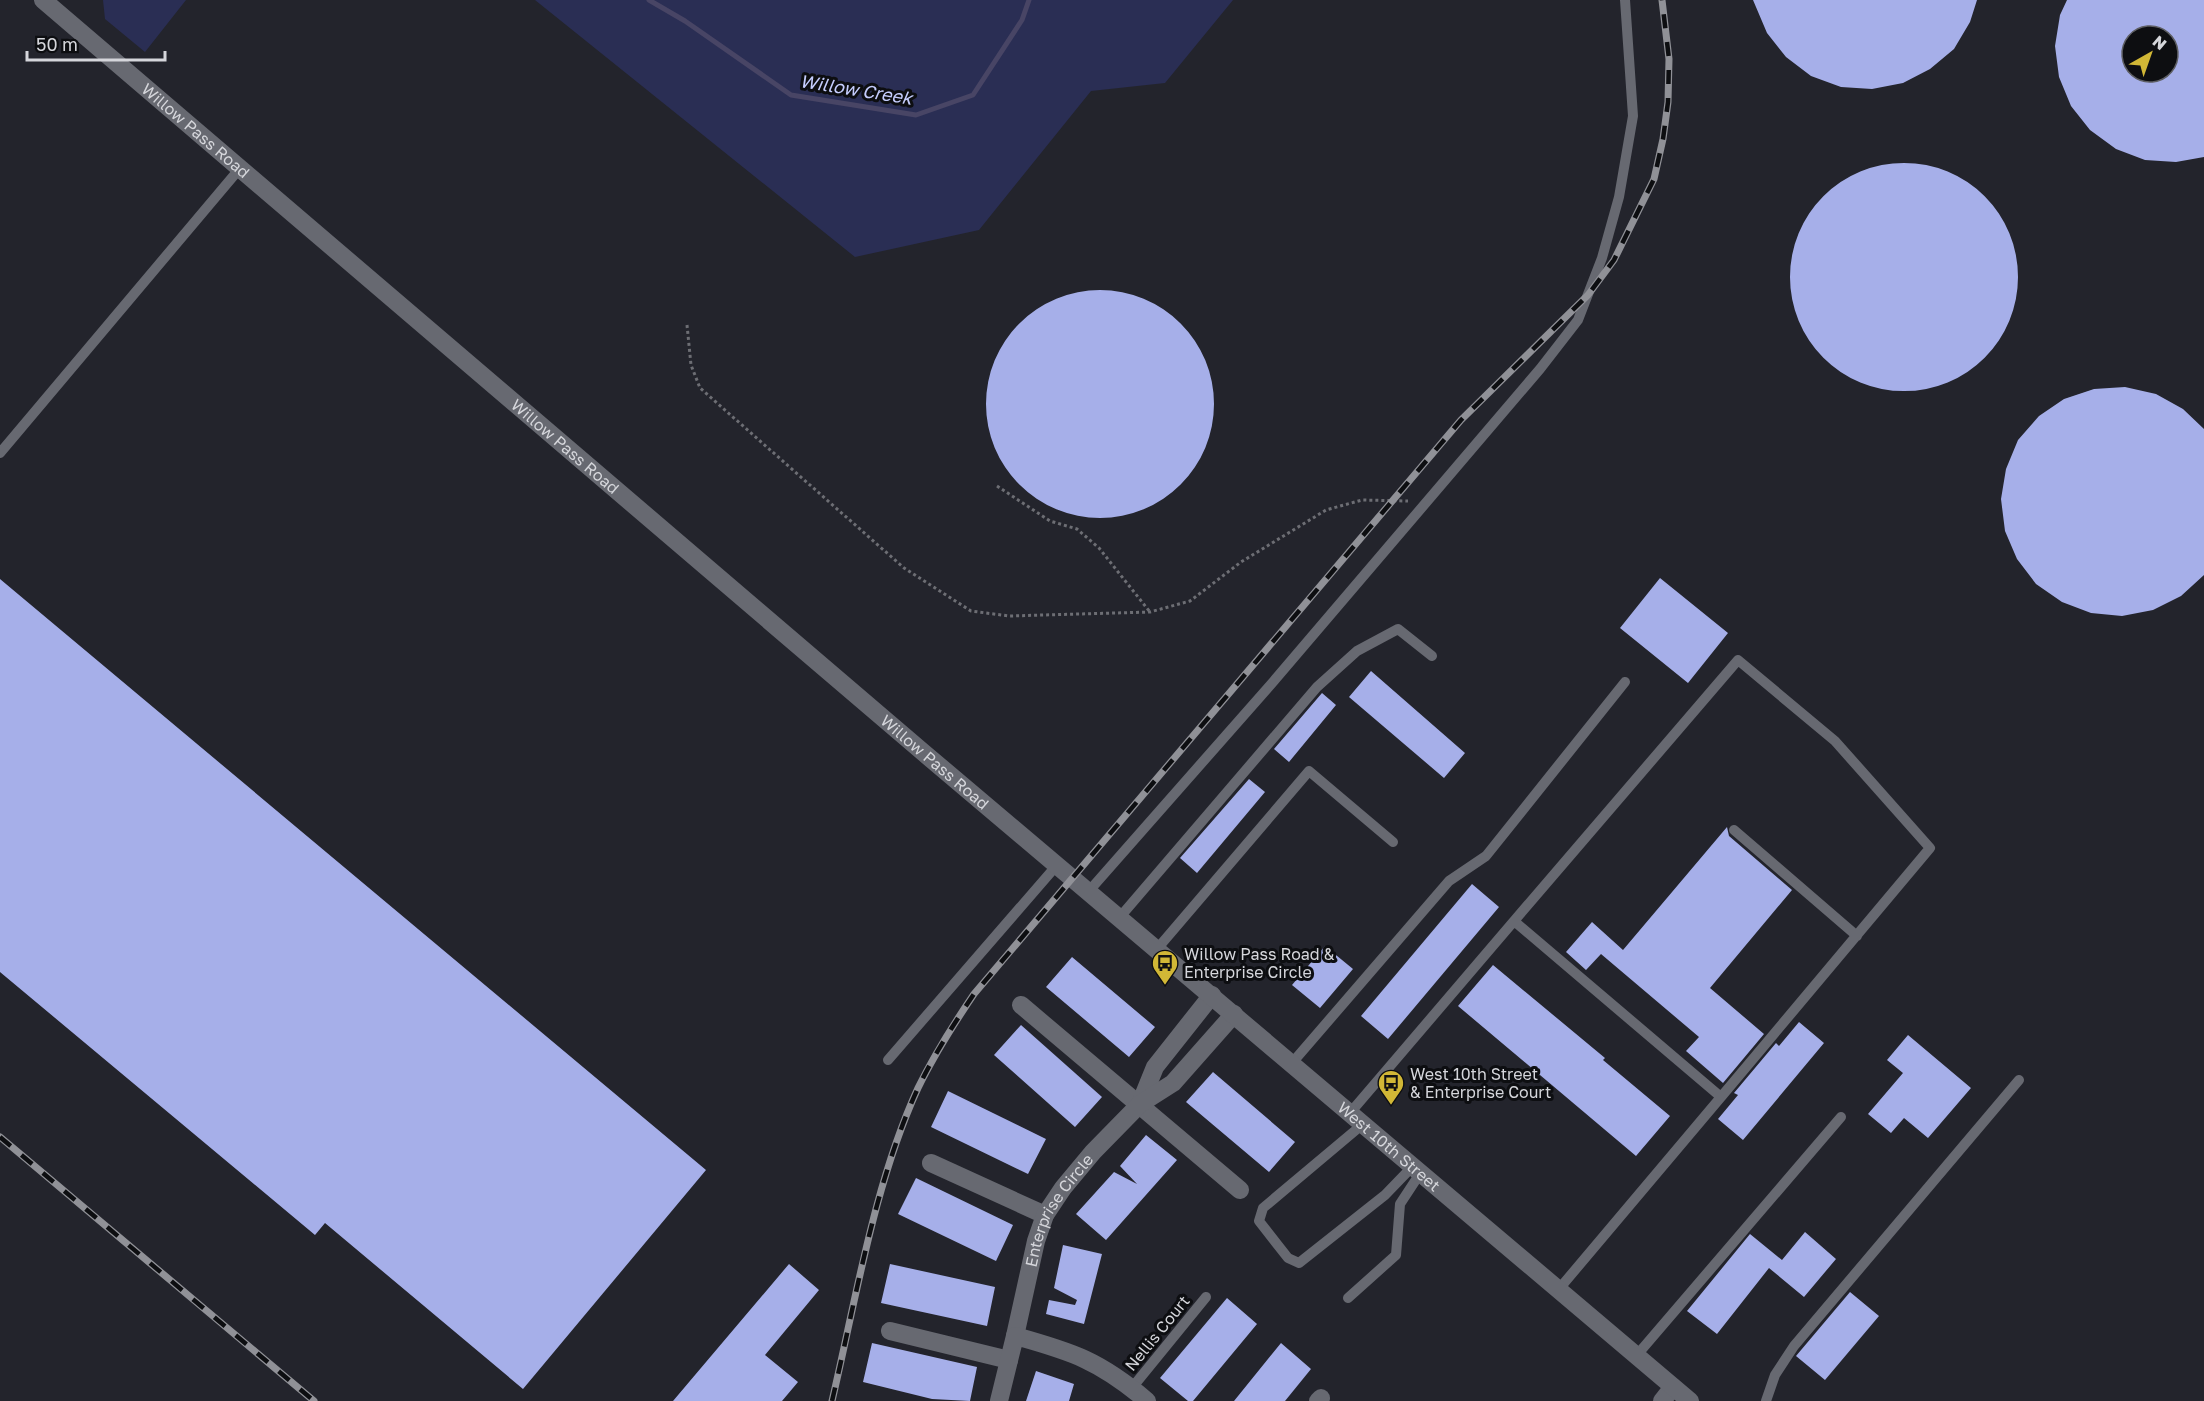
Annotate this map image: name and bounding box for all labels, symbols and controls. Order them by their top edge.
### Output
scale bar [27,24,165,62]
north arrow [2120,24,2180,84]
text: N [2149,31,2171,54]
text: 50 m [36,33,78,55]
water label: Willow Creek [798,69,916,109]
street label: Willow Pass Road [138,79,254,182]
street label: Willow Pass Road [507,395,623,498]
street label: Willow Pass Road [877,710,993,814]
place label: Willow Pass Road & Enterprise Circle [1184,944,1335,982]
bus stop icon: Willow Pass Road & Enterprise Circle [1150,948,1180,986]
place label: West 10th Street & Enterprise Court [1410,1064,1551,1102]
bus stop icon: West 10th Street & Enterprise Court [1376,1068,1406,1106]
street label: West 10th Street [1334,1097,1444,1195]
street label: Enterprise Circle [1021,1150,1097,1269]
street label: Nellis Court [1120,1291,1194,1375]

